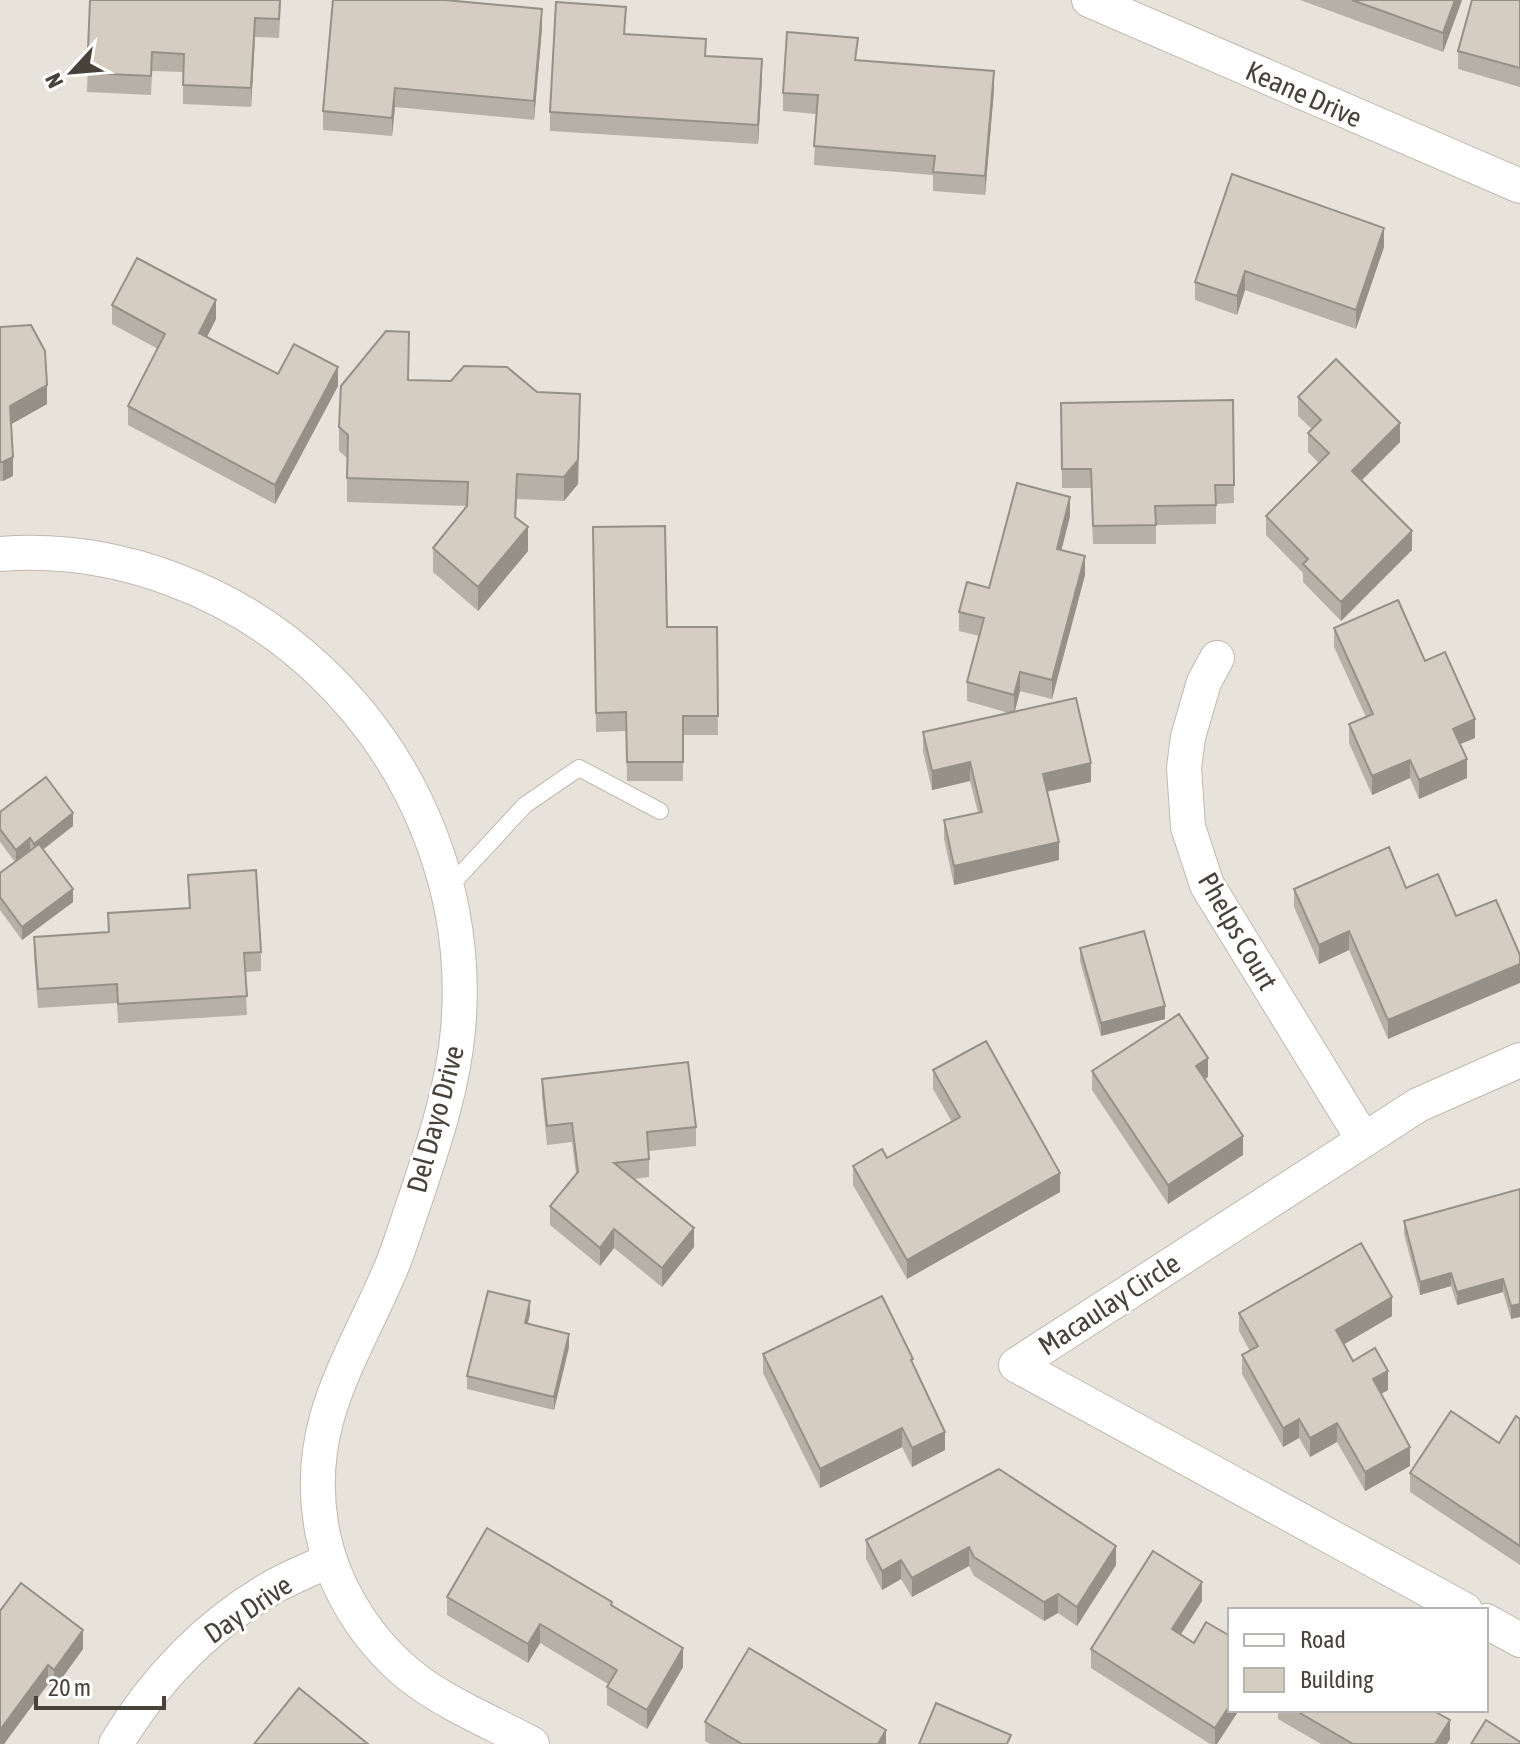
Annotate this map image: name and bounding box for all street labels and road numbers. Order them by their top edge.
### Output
street label: Keane Drive [1241,54,1367,134]
street label: Phelps Court [1192,867,1284,995]
street label: Del Dayo Drive [400,1042,470,1196]
street label: Macaulay Circle [1032,1246,1186,1362]
street label: Day Drive [198,1568,298,1650]

